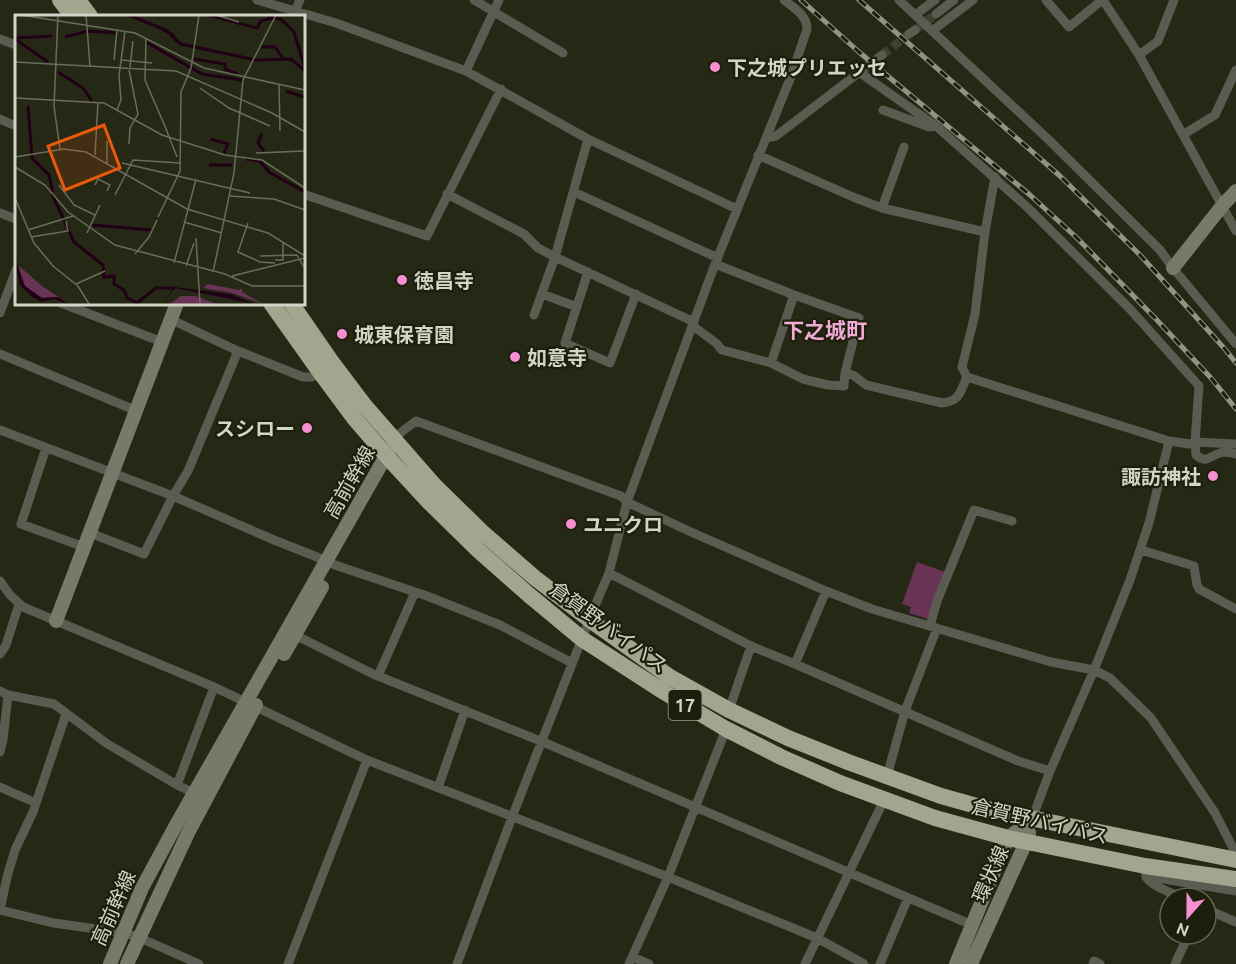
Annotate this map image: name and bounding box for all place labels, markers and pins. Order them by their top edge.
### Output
place label: 下之城プリエッセ [727,56,887,79]
marker: 下之城プリエッセ [708,60,722,74]
place label: 徳昌寺 [414,269,474,292]
marker: 徳昌寺 [395,273,409,287]
place label: 城東保育園 [354,323,454,346]
marker: 城東保育園 [335,327,349,341]
place label: 如意寺 [527,346,587,369]
marker: 如意寺 [508,350,522,364]
place label: スシロー [215,417,295,440]
marker: スシロー [300,421,314,435]
place label: 諏訪神社 [1121,465,1201,488]
marker: 諏訪神社 [1206,469,1220,483]
place label: ユニクロ [583,513,663,536]
marker: ユニクロ [564,517,578,531]

